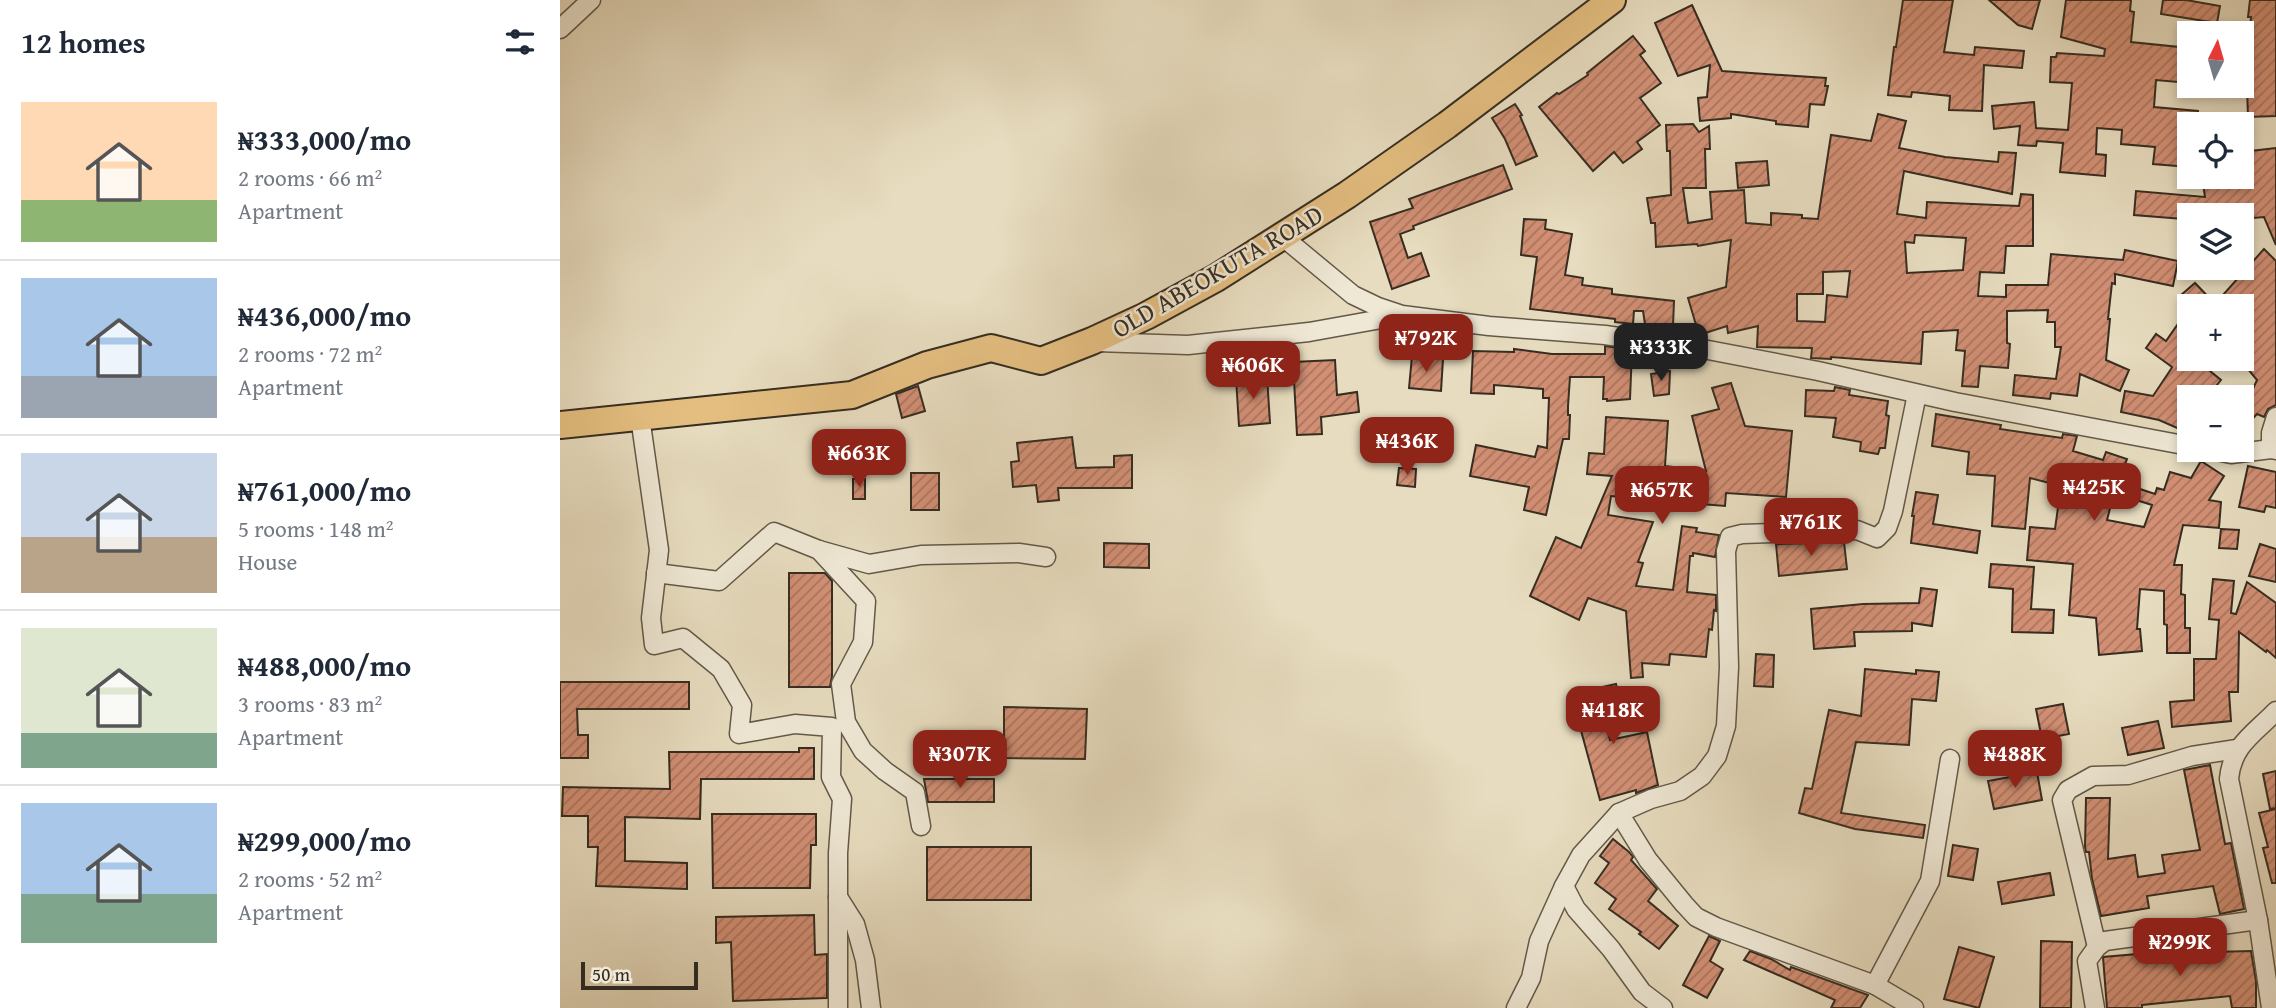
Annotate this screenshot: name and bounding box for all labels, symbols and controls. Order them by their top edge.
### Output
text: 12 homes [21,20,146,64]
north arrow [2177,21,2254,98]
map controls [2177,21,2254,462]
icon: filters [501,23,539,61]
button: locate [2177,112,2254,189]
text: ₦333,000/mo [238,117,411,161]
icon: home [77,130,161,214]
text: 2 rooms · 66 m² [238,161,382,194]
text: Apartment [238,194,343,227]
street label: OLD ABEOKUTA ROAD [1104,195,1330,347]
button: layers [2177,203,2254,280]
text: ₦436,000/mo [238,293,411,337]
button: + [2177,294,2254,371]
icon: home [77,306,161,390]
pin: ₦792K [1377,314,1475,374]
text: ₦792K [1395,320,1457,353]
pin: ₦333K [1612,324,1710,383]
text: ₦333K [1630,329,1692,362]
text: 2 rooms · 72 m² [238,337,382,370]
pin: ₦606K [1204,342,1302,401]
text: ₦606K [1222,347,1284,380]
text: Apartment [238,370,343,403]
button: − [2177,385,2254,462]
pin: ₦436K [1358,418,1456,477]
text: ₦436K [1376,423,1438,456]
pin: ₦663K [810,430,908,489]
text: ₦663K [828,435,890,468]
pin: ₦425K [2045,463,2143,523]
pin: ₦657K [1613,466,1711,526]
text: ₦761,000/mo [238,468,411,512]
text: ₦425K [2063,469,2125,502]
text: ₦657K [1631,472,1693,505]
icon: home [77,481,161,565]
pin: ₦761K [1762,498,1860,558]
text: ₦761K [1780,504,1842,537]
text: 5 rooms · 148 m² [238,512,393,545]
text: House [238,545,297,578]
text: ₦488,000/mo [238,643,411,687]
icon: home [77,656,161,740]
pin: ₦418K [1564,686,1662,746]
text: 3 rooms · 83 m² [238,687,382,720]
text: ₦418K [1582,692,1644,725]
text: Apartment [238,720,343,753]
pin: ₦307K [911,730,1009,790]
pin: ₦488K [1966,730,2064,790]
text: ₦307K [929,736,991,769]
text: ₦488K [1984,736,2046,769]
text: ₦299,000/mo [238,818,411,862]
icon: home [77,831,161,915]
text: 2 rooms · 52 m² [238,862,382,895]
text: Apartment [238,895,343,928]
pin: ₦299K [2131,918,2229,978]
text: ₦299K [2149,924,2211,957]
scale bar [581,959,698,991]
text: 50 m [592,960,630,988]

